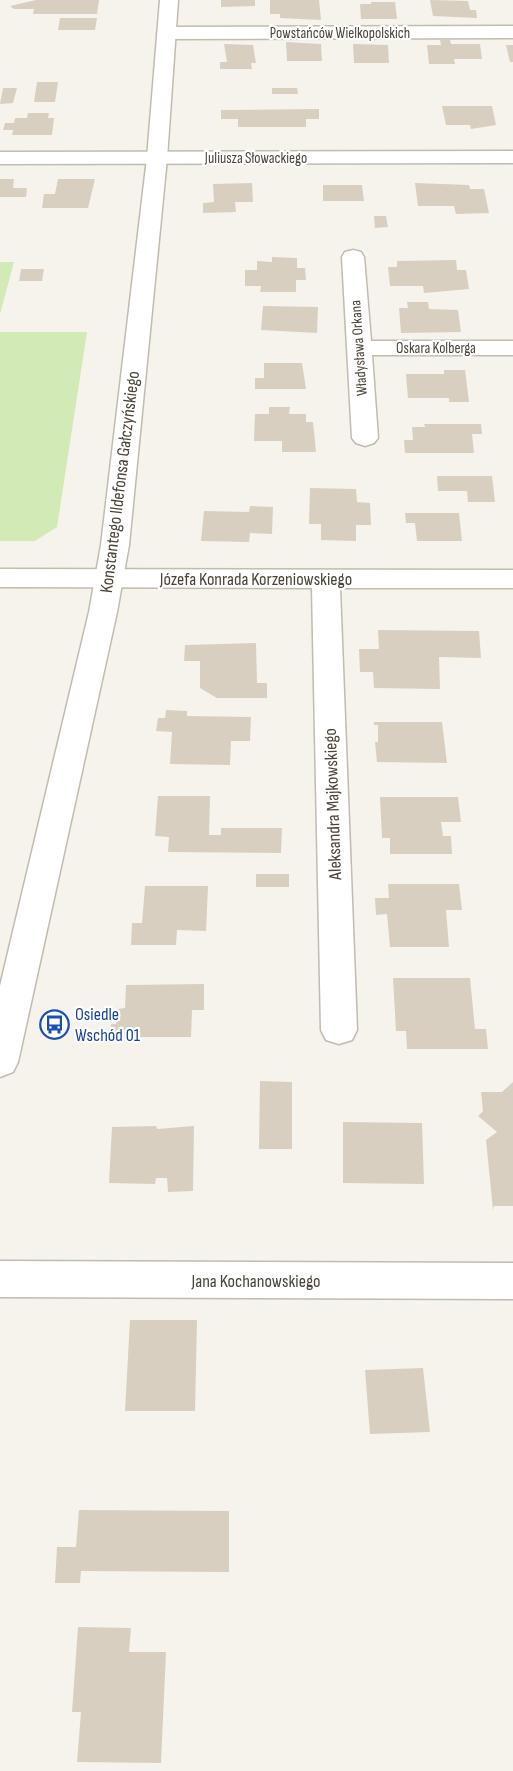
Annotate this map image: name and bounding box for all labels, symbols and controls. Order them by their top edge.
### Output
street label: Powstańców Wielkopolskich [270,24,410,43]
street label: Juliusza Słowackiego [204,149,307,168]
street label: Władysława Orkana [346,299,372,397]
street label: Oskara Kolberga [396,339,476,358]
street label: Konstantego Ildefonsa Gałczyńskiego [96,370,144,594]
street label: Józefa Konrada Korzeniowskiego [159,569,352,590]
street label: Aleksandra Majkowskiego [320,728,346,881]
place label: Osiedle Wschód 01 [75,1004,141,1046]
bus stop icon: Osiedle Wschód 01 [38,1008,70,1040]
street label: Jana Kochanowskiego [191,1271,320,1292]

